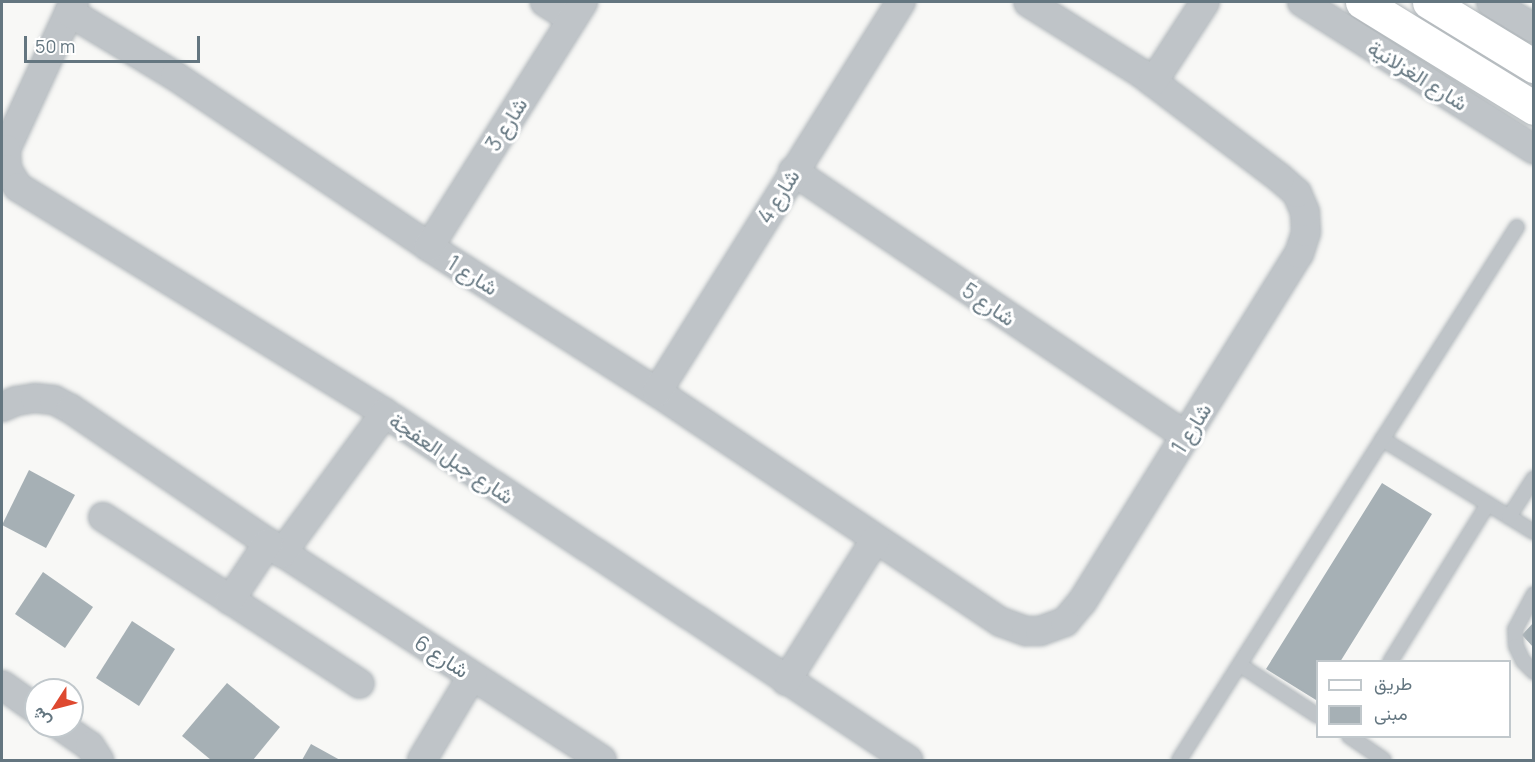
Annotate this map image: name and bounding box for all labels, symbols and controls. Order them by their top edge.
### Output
scale bar [27,24,202,62]
text: 50 m [35,34,75,58]
street label: شارع الغزلانية [1364,35,1472,115]
street label: شارع 3 [480,93,532,155]
street label: شارع 4 [752,164,804,228]
street label: شارع 1 [443,250,503,300]
street label: شارع 5 [958,277,1020,331]
street label: شارع 1 [1166,398,1216,458]
street label: شارع جبل العفجة [385,407,519,509]
street label: شارع 6 [410,629,474,683]
legend [1316,660,1511,738]
text: طريق [1374,671,1412,695]
north arrow [24,678,84,738]
text: مبنى [1374,701,1408,725]
text: ش [27,703,56,732]

